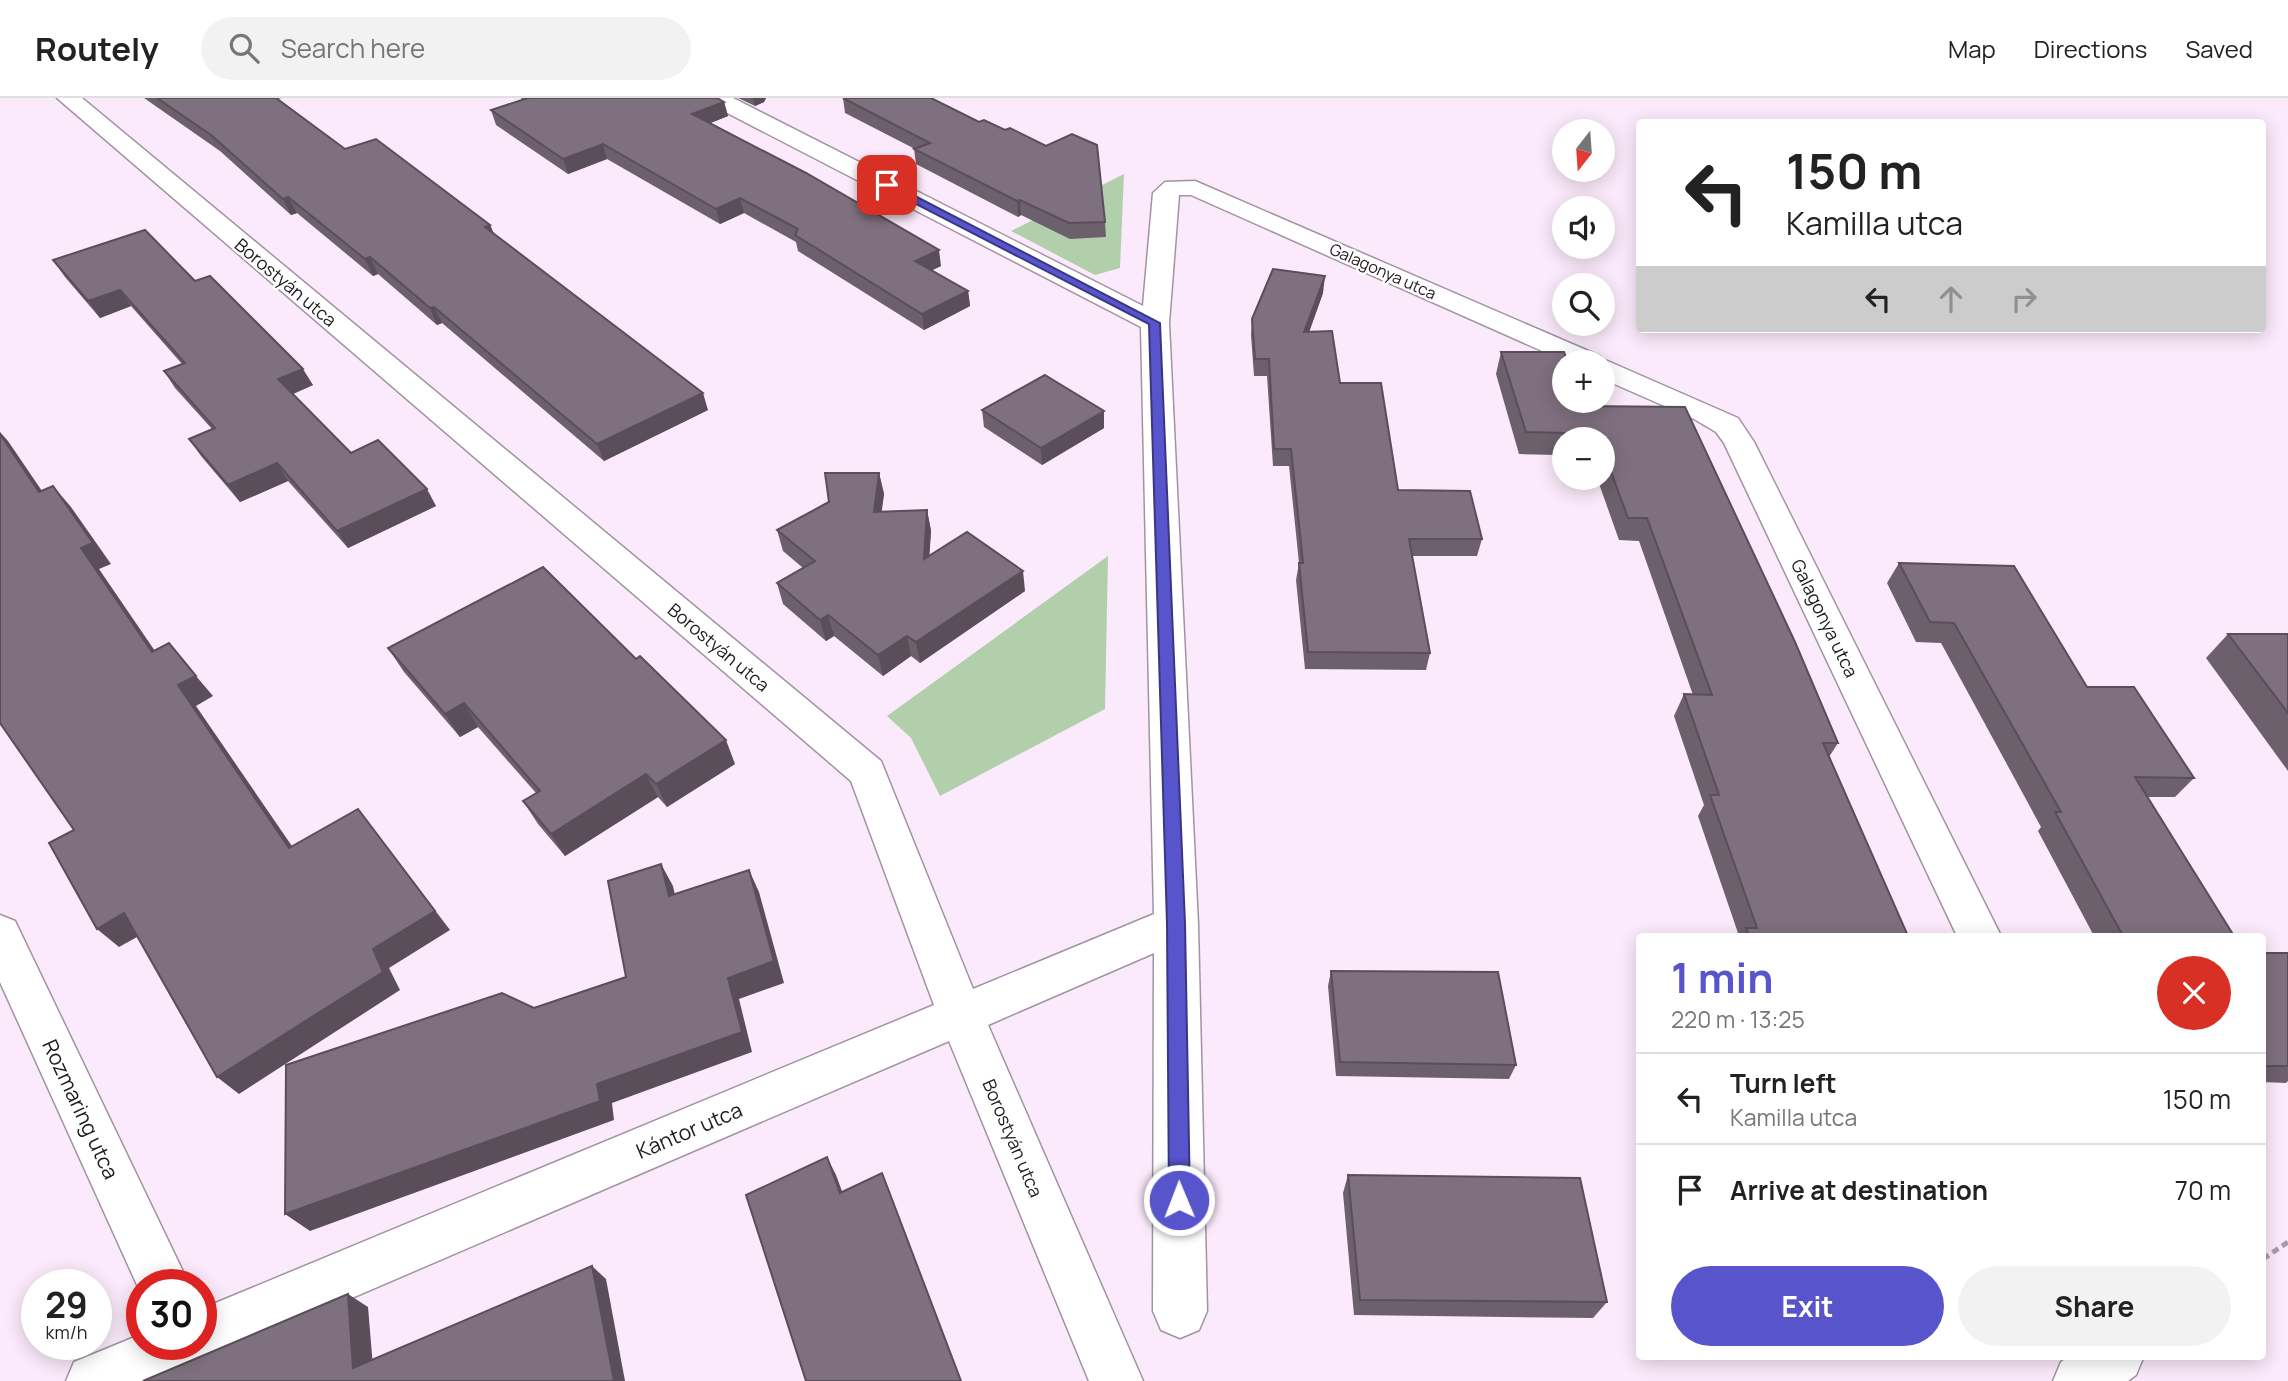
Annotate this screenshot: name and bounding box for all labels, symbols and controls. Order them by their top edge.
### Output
search box [201,17,691,80]
text: Routely [35,26,159,71]
icon: search [225,29,263,67]
text: Search here [281,30,425,66]
text: Map [1948,32,1996,65]
text: Directions [2034,32,2147,65]
text: Saved [2185,32,2253,65]
north arrow [1552,119,1615,182]
map controls [1552,119,1615,490]
text: 150 m [1786,137,1922,204]
icon: left [1671,147,1762,238]
pin [857,155,917,215]
icon: arrive [868,166,906,204]
button: sound [1552,196,1615,259]
text: Kamilla utca [1786,201,1963,245]
street label: Borostyán utca [230,232,342,332]
street label: Galagonya utca [1326,238,1440,304]
button: search [1552,273,1615,336]
icon: left [1859,280,1897,318]
icon: ahead [1932,280,1970,318]
icon: right [2005,280,2043,318]
button: + [1552,350,1615,413]
button: − [1552,427,1615,490]
street label: Galagonya utca [1786,555,1864,681]
street label: Borostyán utca [663,597,775,697]
text: 1 min [1671,948,1774,1006]
button: close [2157,956,2231,1030]
text: 220 m · 13:25 [1671,1003,1805,1035]
street label: Rozmaring utca [36,1035,126,1183]
text: Turn left [1730,1065,1837,1101]
street label: Borostyán utca [977,1075,1049,1201]
icon: left [1671,1080,1709,1118]
text: 150 m [2163,1081,2231,1117]
street label: Kántor utca [632,1095,746,1165]
text: Kamilla utca [1730,1101,1857,1133]
position arrow [1142,1163,1216,1237]
icon: arrive [1671,1171,1709,1209]
text: Arrive at destination [1730,1172,1988,1208]
text: 70 m [2175,1172,2231,1208]
button: Exit [1671,1266,1944,1346]
button: Share [1958,1266,2231,1346]
speed limit sign: 30 [126,1269,217,1360]
text: 29 [45,1281,88,1329]
text: km/h [46,1320,87,1344]

